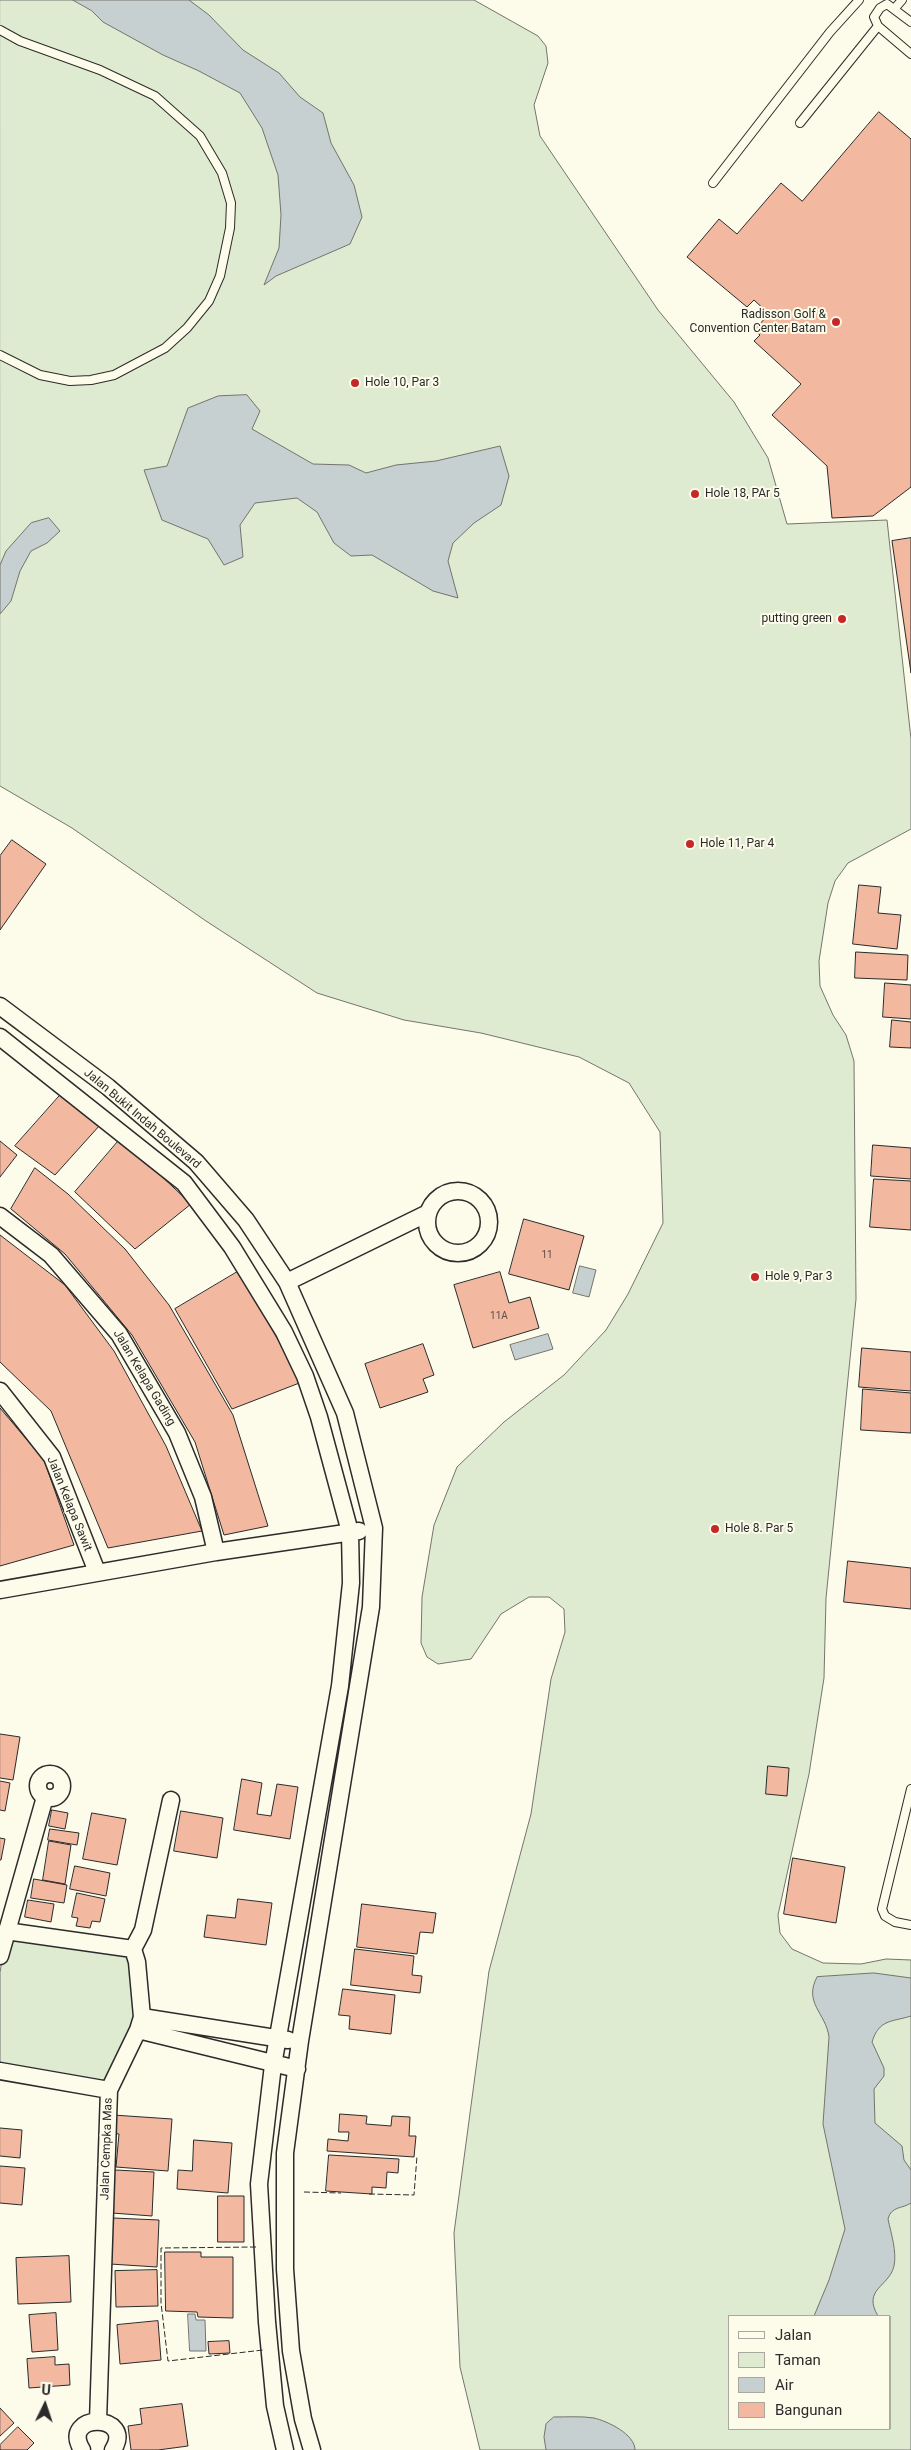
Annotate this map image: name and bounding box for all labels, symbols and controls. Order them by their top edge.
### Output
place label: Radisson Golf & Convention Center Batam [690,308,826,336]
marker: Radisson Golf & Convention Center Batam [830,316,842,328]
place label: Hole 10, Par 3 [365,376,439,390]
marker: Hole 10, Par 3 [349,377,361,389]
place label: Hole 18, PAr 5 [705,487,780,501]
marker: Hole 18, PAr 5 [689,488,701,500]
place label: putting green [761,612,832,626]
marker: putting green [836,613,848,625]
place label: Hole 11, Par 4 [700,837,774,851]
marker: Hole 11, Par 4 [684,838,696,850]
street label: Jalan Bukit Indah Boulevard [81,1066,203,1172]
house number: 11 [541,1249,553,1261]
place label: Hole 9, Par 3 [765,1270,833,1284]
marker: Hole 9, Par 3 [749,1271,761,1283]
house number: 11A [490,1310,508,1322]
street label: Jalan Kelapa Gading [110,1327,178,1429]
street label: Jalan Kelapa Sawit [43,1454,95,1554]
place label: Hole 8. Par 5 [725,1522,793,1536]
marker: Hole 8. Par 5 [709,1523,721,1535]
street label: Jalan Cempka Mas [98,2098,116,2200]
legend [728,2315,891,2430]
text: Jalan [775,2326,812,2344]
text: Taman [775,2351,821,2369]
text: Air [775,2376,794,2394]
north arrow [20,2380,70,2430]
text: U [41,2382,51,2398]
text: Bangunan [775,2401,842,2419]

